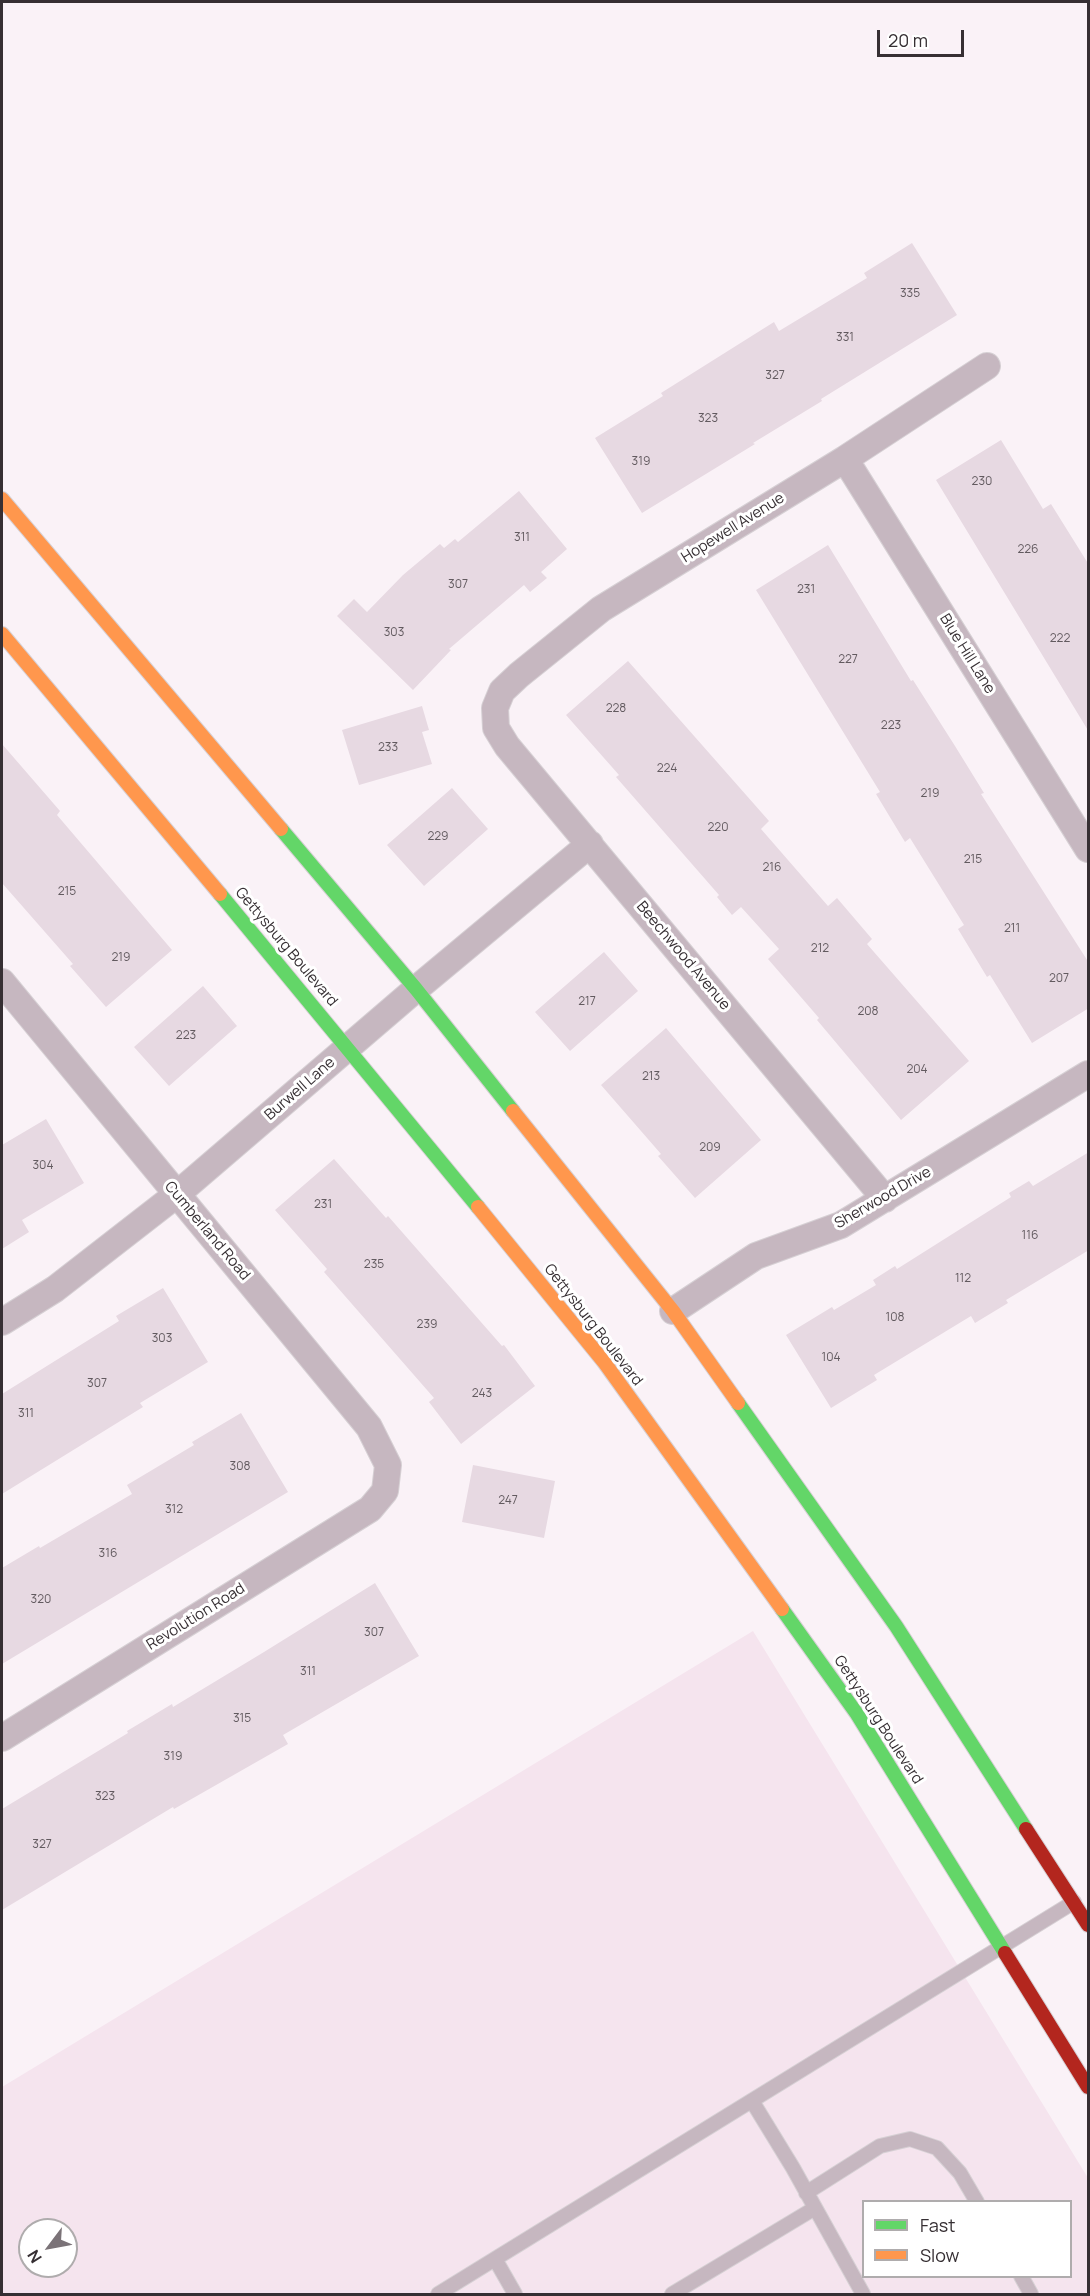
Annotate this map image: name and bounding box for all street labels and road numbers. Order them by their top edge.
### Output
street label: Hopewell Avenue [678,489,788,567]
street label: Blue Hill Lane [935,611,999,697]
street label: Gettysburg Boulevard [231,884,341,1010]
street label: Beechwood Avenue [632,898,734,1014]
street label: Burwell Lane [261,1054,339,1124]
street label: Sherwood Drive [832,1163,934,1233]
street label: Cumberland Road [160,1178,254,1284]
street label: Gettysburg Boulevard [540,1261,646,1389]
street label: Revolution Road [144,1580,248,1654]
street label: Gettysburg Boulevard [830,1652,926,1788]

